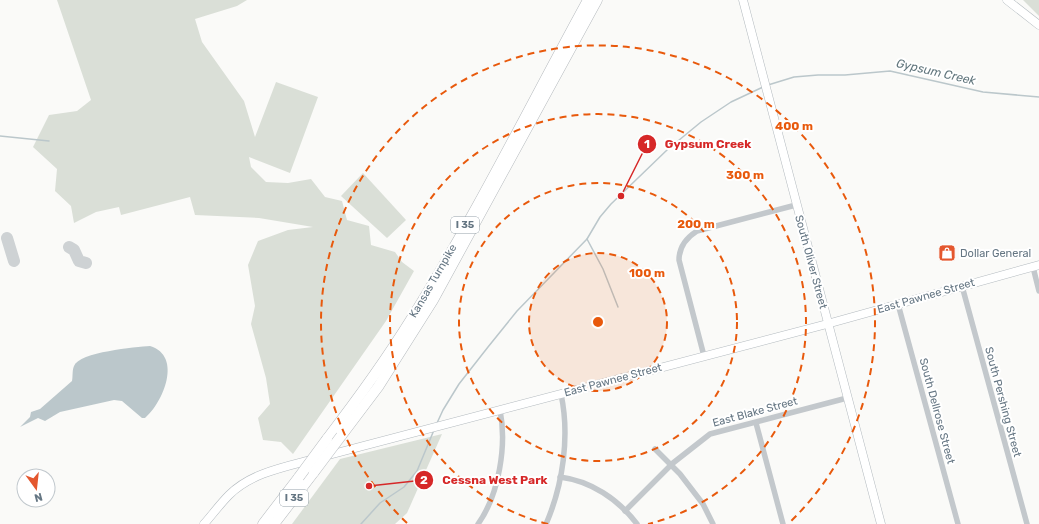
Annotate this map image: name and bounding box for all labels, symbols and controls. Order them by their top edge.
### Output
water label: Gypsum Creek [895,56,978,88]
text: 400 m [775,119,813,133]
callout: Gypsum Creek [637,132,759,156]
text: 1 [644,137,650,151]
text: Gypsum Creek [665,137,751,151]
text: 300 m [726,168,764,182]
street label: South Oliver Street [792,214,830,311]
road number: I 35 [451,217,479,233]
text: 200 m [677,217,715,231]
street label: Kansas Turnpike [407,242,459,320]
shop icon: Dollar General [937,243,957,263]
place label: Dollar General [960,247,1031,260]
text: 100 m [629,266,665,280]
street label: East Pawnee Street [876,276,977,316]
centre of rings [591,315,605,329]
street label: South Pershing Street [982,346,1024,459]
street label: South Dellrose Street [917,357,958,466]
street label: East Pawnee Street [563,361,664,399]
street label: East Blake Street [711,394,800,430]
north arrow [16,468,56,508]
callout: Cessna West Park [414,468,556,492]
text: 2 [420,473,428,487]
text: Cessna West Park [442,473,548,487]
text: N [33,490,44,505]
road number: I 35 [280,490,308,506]

